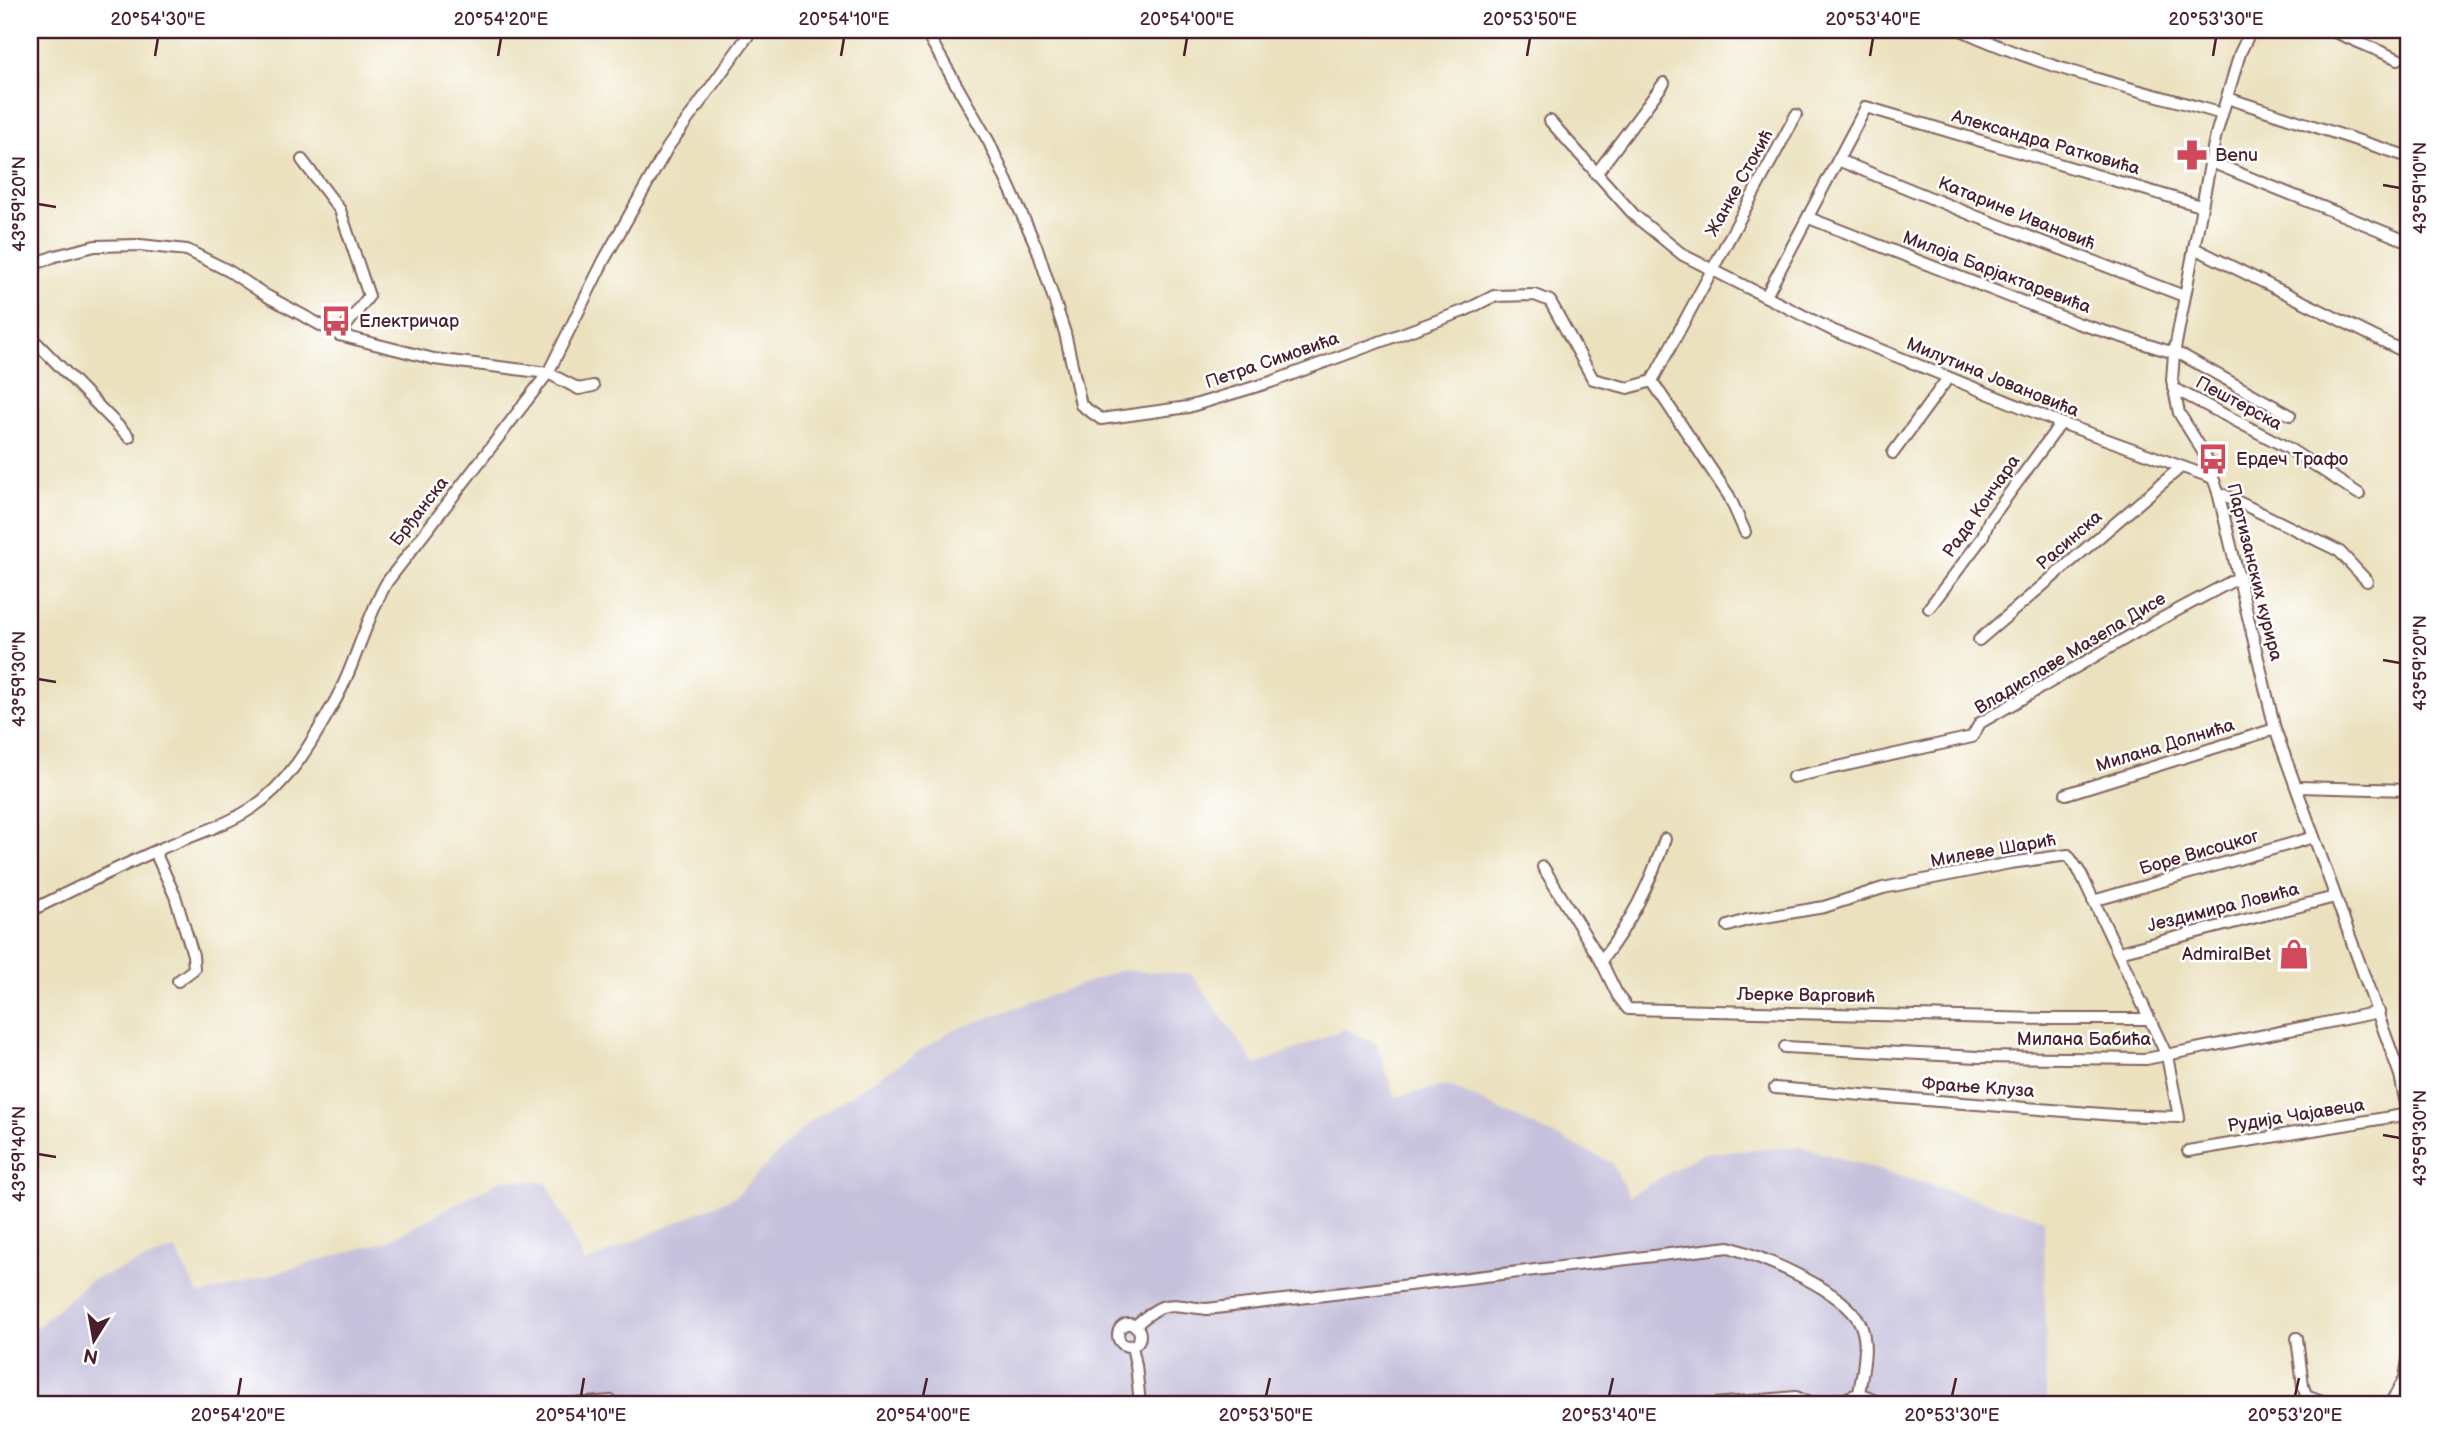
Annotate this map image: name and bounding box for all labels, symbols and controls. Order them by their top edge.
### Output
text: 20°54'30"E [110,9,206,30]
text: 20°54'20"E [454,9,548,30]
text: 20°54'10"E [799,9,890,30]
text: 20°54'00"E [1140,9,1234,30]
text: 20°53'50"E [1483,9,1577,30]
text: 20°53'40"E [1825,9,1921,30]
text: 20°53'30"E [2168,9,2264,30]
street label: Александра Ратковића [1948,105,2143,180]
street label: Жанке Стокић [1701,126,1778,240]
pharmacy icon: Benu [2175,138,2209,172]
text: 43°59'10"N [2410,142,2431,234]
place label: Benu [2215,145,2258,166]
text: 43°59'20"N [9,156,30,252]
street label: Катарине Ивановић [1935,172,2098,255]
street label: Милоја Барјактаревића [1900,227,2094,318]
bus stop icon: Електричар [319,304,353,338]
place label: Електричар [359,311,459,332]
street label: Петра Симовића [1203,328,1342,393]
street label: Милутина Јовановића [1903,333,2083,422]
street label: Пештерска [2192,372,2286,435]
bus stop icon: Ердеч Трафо [2196,442,2230,476]
place label: Ердеч Трафо [2236,449,2348,470]
street label: Рада Кончара [1938,451,2025,562]
street label: Брђанска [386,472,453,550]
street label: Партизанских курира [2222,481,2287,663]
street label: Расинска [2032,506,2107,574]
street label: Владиславе Мазепа Дисе [1971,588,2170,719]
text: 43°59'20"N [2410,615,2431,711]
text: 43°59'30"N [9,631,30,727]
street label: Милана Долнића [2093,714,2237,777]
street label: Боре Висоцког [2137,825,2261,880]
street label: Милеве Шарић [1929,829,2057,872]
street label: Јездимира Ловића [2145,878,2302,936]
shop icon: AdmiralBet [2277,937,2311,971]
place label: AdmiralBet [2182,944,2271,965]
street label: Љерке Варговић [1736,984,1875,1007]
street label: Милана Бабића [2017,1029,2151,1050]
street label: Фрање Клуза [1921,1073,2036,1102]
text: 43°59'30"N [2410,1090,2431,1186]
street label: Рудија Чајавеца [2226,1094,2366,1137]
text: 43°59'40"N [9,1106,30,1202]
north arrow [60,1304,130,1374]
text: N [82,1343,100,1368]
text: 20°54'20"E [191,1405,285,1426]
text: 20°54'10"E [536,1405,627,1426]
text: 20°54'00"E [876,1405,970,1426]
text: 20°53'50"E [1219,1405,1313,1426]
text: 20°53'40"E [1561,1405,1657,1426]
text: 20°53'30"E [1904,1405,2000,1426]
text: 20°53'20"E [2248,1405,2342,1426]

